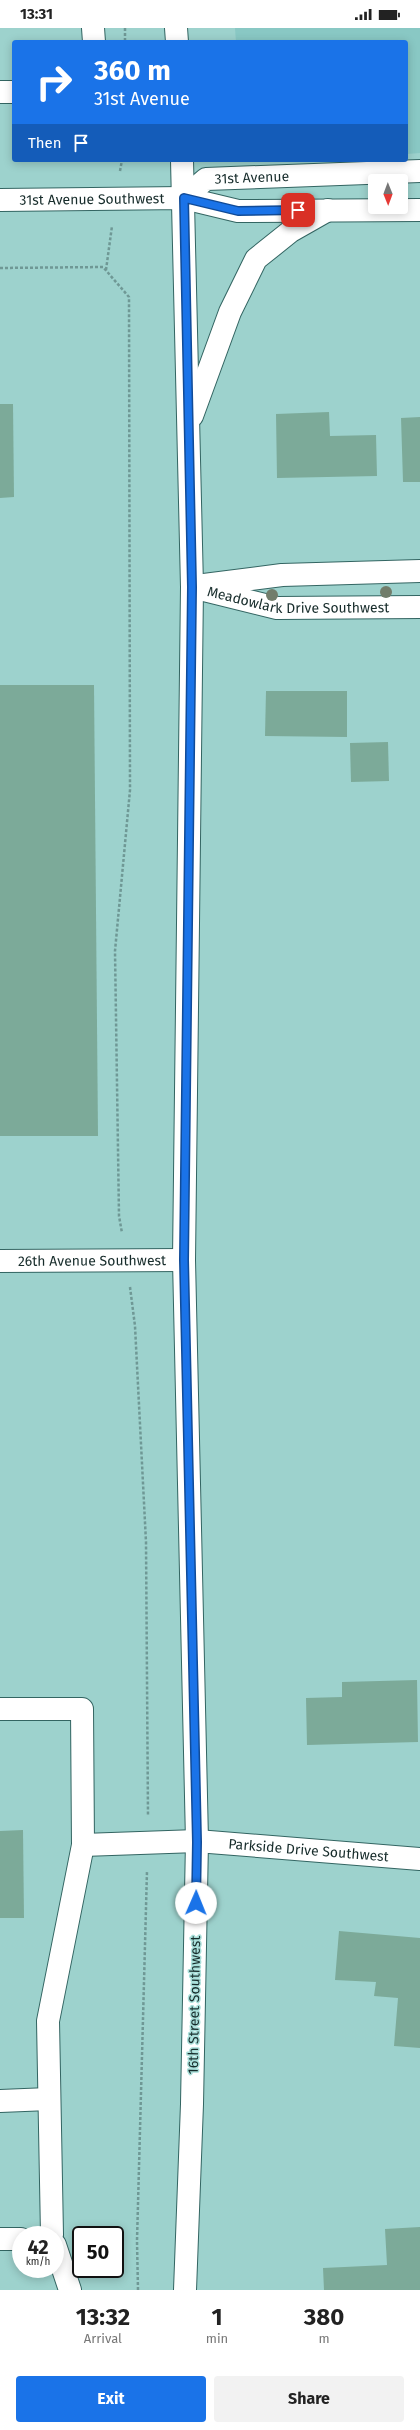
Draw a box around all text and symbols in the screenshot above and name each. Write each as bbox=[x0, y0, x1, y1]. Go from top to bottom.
text: 13:31 bbox=[20, 5, 53, 23]
text: 360 m bbox=[94, 54, 171, 87]
icon: right bbox=[28, 56, 80, 108]
text: 31st Avenue bbox=[94, 88, 190, 110]
icon: arrive bbox=[70, 132, 92, 154]
text: Then bbox=[28, 134, 62, 152]
street label: 31st Avenue bbox=[214, 168, 289, 188]
north arrow bbox=[368, 174, 408, 214]
map controls bbox=[368, 174, 408, 214]
street label: 31st Avenue Southwest bbox=[19, 190, 165, 209]
pin bbox=[281, 193, 315, 227]
icon: arrive bbox=[287, 199, 309, 221]
street label: Meadowlark Drive Southwest bbox=[205, 583, 390, 617]
street label: 26th Avenue Southwest bbox=[18, 1252, 167, 1270]
street label: Parkside Drive Southwest bbox=[228, 1836, 390, 1866]
position arrow bbox=[175, 1882, 217, 1924]
street label: 16th Street Southwest bbox=[185, 1935, 204, 2074]
speed limit sign: 50 bbox=[72, 2226, 124, 2278]
text: 42 bbox=[27, 2235, 49, 2259]
text: km/h bbox=[26, 2256, 50, 2268]
text: 13:32 bbox=[76, 2303, 130, 2331]
text: 1 bbox=[211, 2303, 223, 2331]
text: 380 bbox=[304, 2303, 344, 2331]
text: Arrival bbox=[84, 2331, 122, 2346]
text: min bbox=[206, 2331, 228, 2346]
text: m bbox=[318, 2331, 330, 2346]
button: Exit bbox=[16, 2376, 206, 2422]
button: Share bbox=[214, 2376, 404, 2422]

